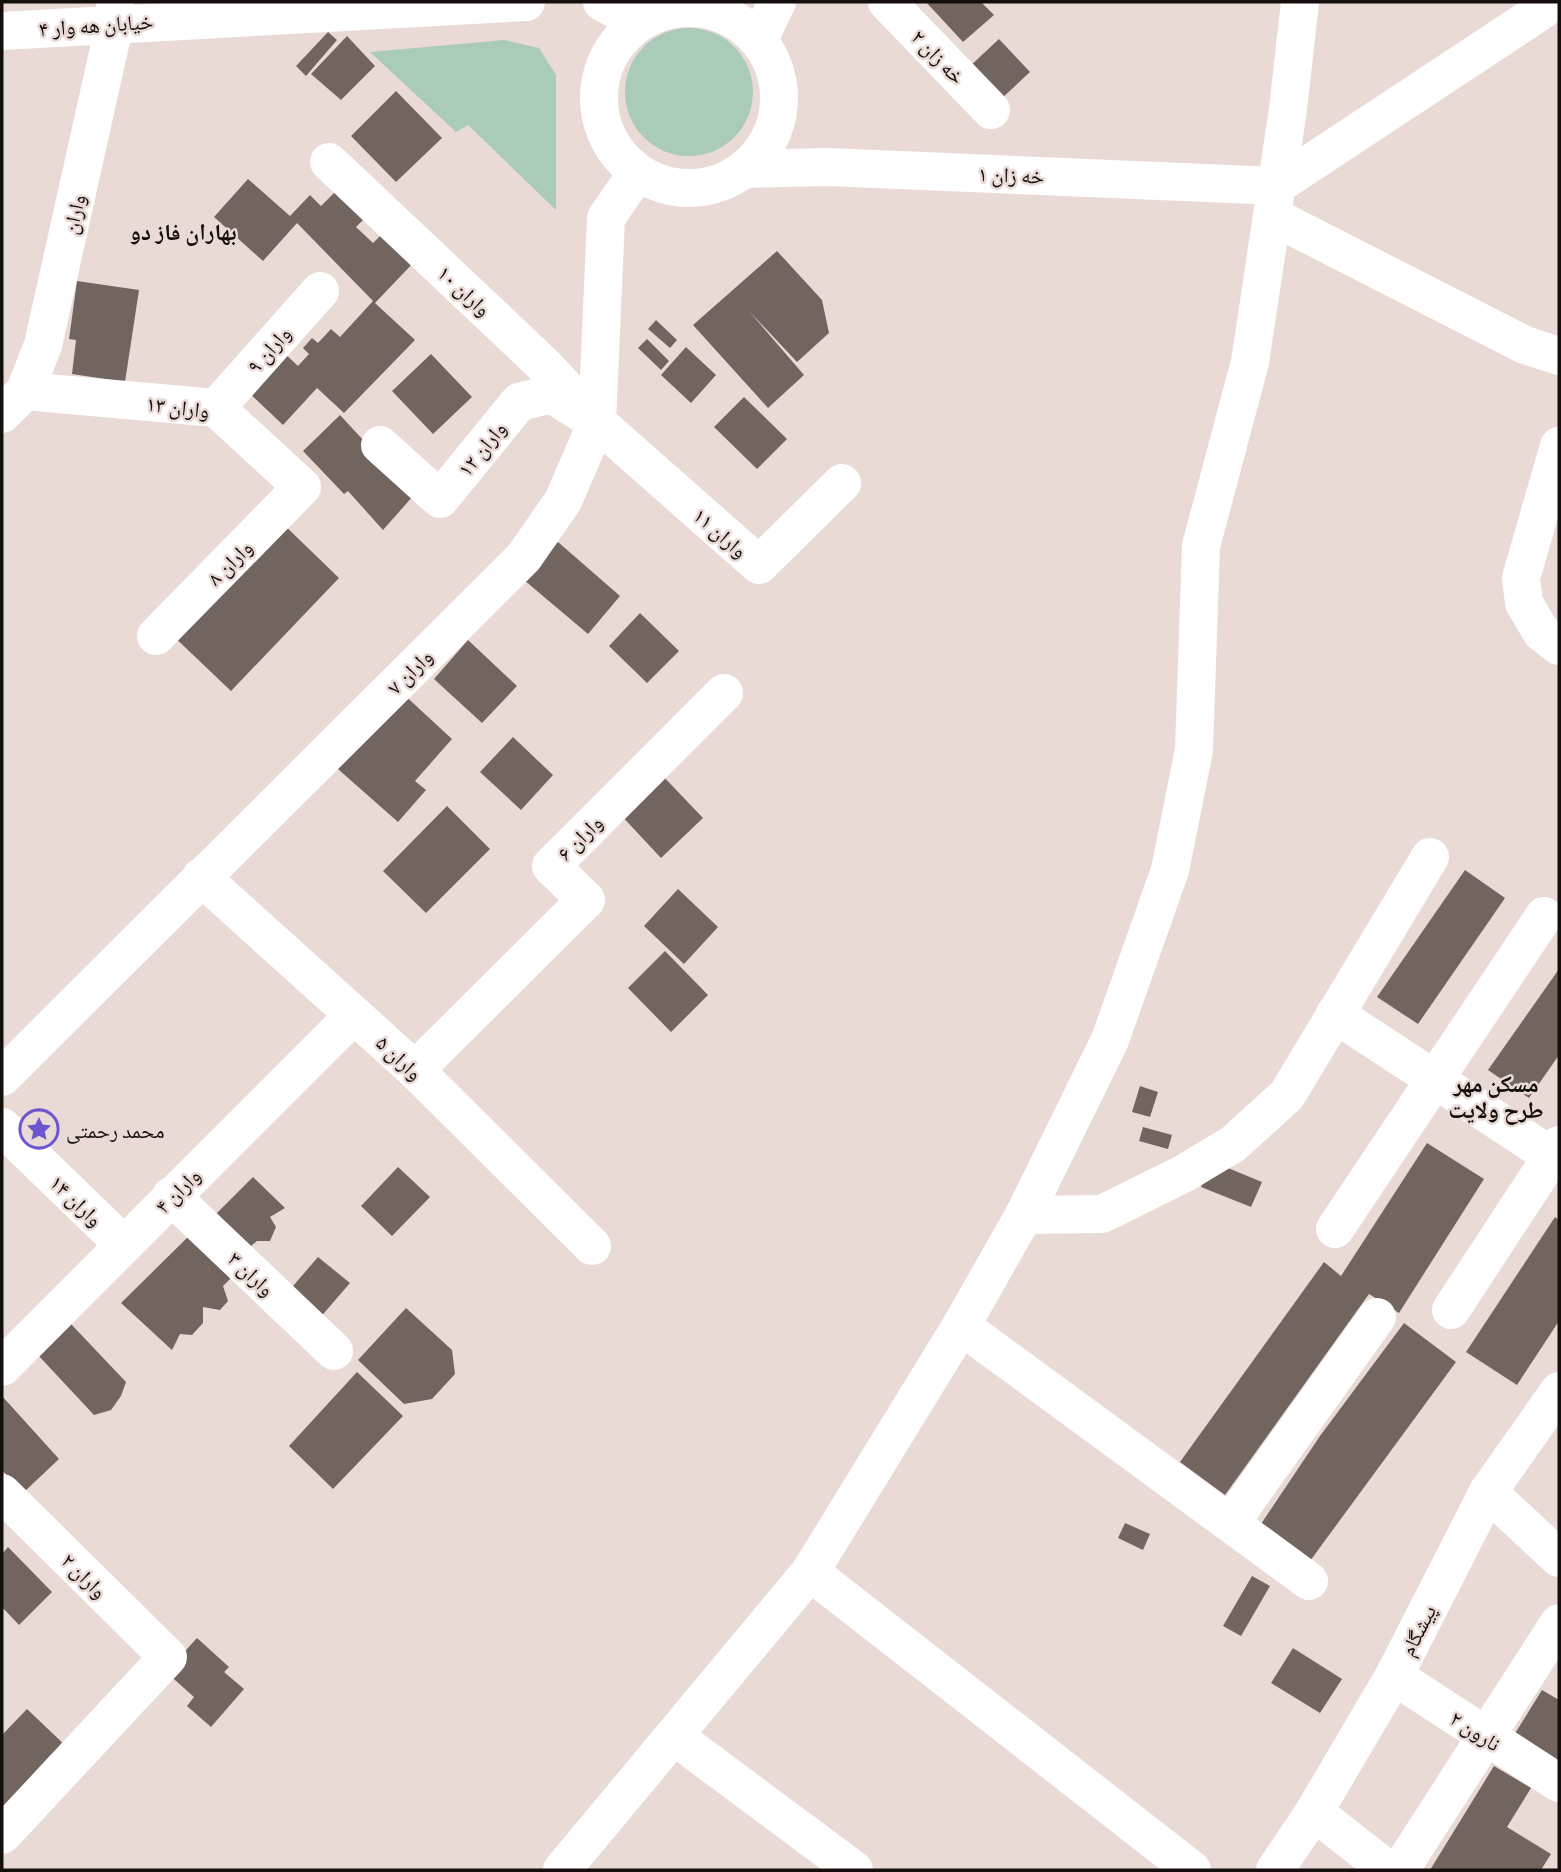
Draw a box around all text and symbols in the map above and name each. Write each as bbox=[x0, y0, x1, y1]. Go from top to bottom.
street label: خیابان هه وار ۴ bbox=[38, 8, 154, 41]
street label: خه زان ۲ bbox=[906, 24, 971, 89]
street label: خه زان ۱ bbox=[977, 160, 1044, 189]
street label: واران bbox=[56, 192, 91, 237]
district label: بهاران فاز دو bbox=[130, 217, 236, 246]
street label: واران ۱۰ bbox=[433, 259, 497, 321]
street label: واران ۹ bbox=[241, 320, 296, 378]
street label: واران ۱۳ bbox=[145, 390, 211, 423]
street label: واران ۱۲ bbox=[451, 416, 511, 481]
street label: واران ۱۱ bbox=[688, 502, 753, 563]
street label: واران ۸ bbox=[201, 534, 258, 591]
street label: واران ۷ bbox=[381, 643, 438, 700]
street label: واران ۶ bbox=[551, 809, 608, 866]
street label: واران ۵ bbox=[371, 1029, 428, 1085]
district label: مسکن مهر طرح ولایت bbox=[1448, 1069, 1544, 1125]
place icon: محمد رحمتی bbox=[18, 1108, 60, 1150]
place label: محمد رحمتی bbox=[66, 1117, 165, 1144]
street label: واران ۴ bbox=[149, 1162, 206, 1219]
street label: واران ۱۴ bbox=[45, 1169, 108, 1232]
street label: واران ۳ bbox=[223, 1245, 280, 1301]
street label: واران ۲ bbox=[56, 1547, 113, 1604]
street label: پیشگام bbox=[1394, 1600, 1443, 1661]
street label: نارون ۲ bbox=[1446, 1705, 1506, 1756]

